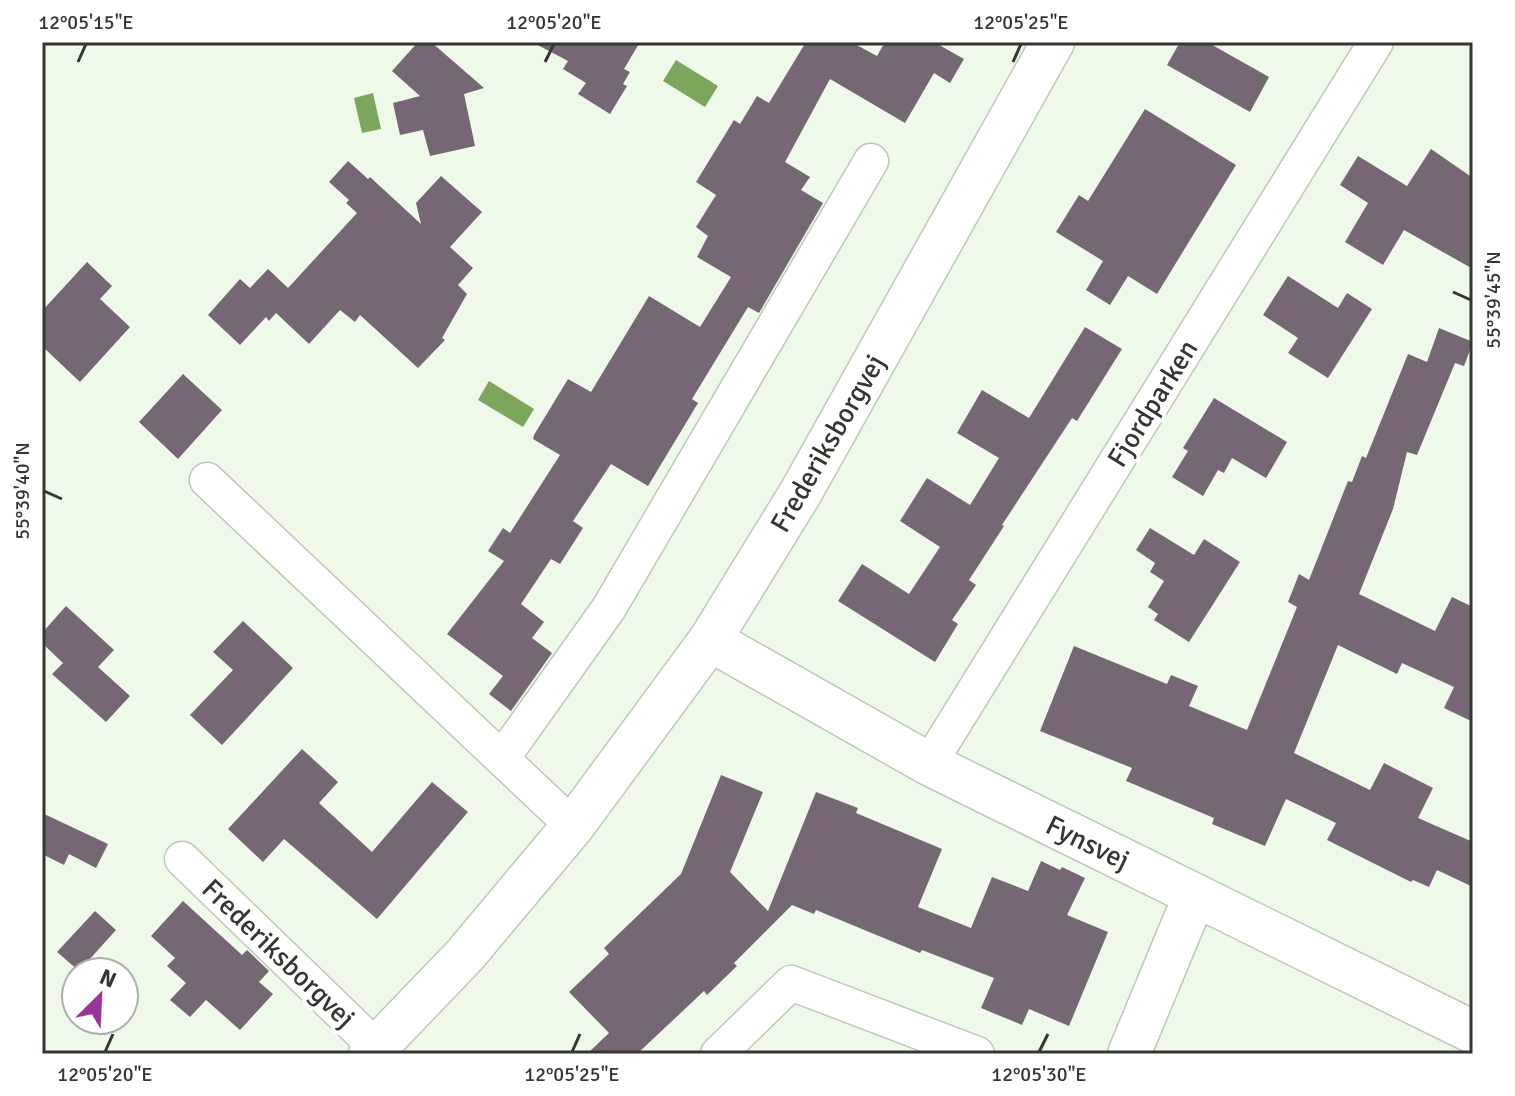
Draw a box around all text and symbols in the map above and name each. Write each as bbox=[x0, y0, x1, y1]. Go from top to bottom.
text: 12°05'15"E bbox=[38, 10, 134, 35]
text: 12°05'20"E bbox=[506, 10, 602, 35]
text: 12°05'25"E bbox=[973, 10, 1069, 35]
text: 55°39'45"N bbox=[1481, 251, 1506, 349]
street label: Fjordparken bbox=[1100, 333, 1205, 474]
street label: Frederiksborgvej bbox=[763, 349, 892, 538]
text: 55°39'40"N bbox=[10, 442, 35, 540]
street label: Fynsvej bbox=[1040, 808, 1135, 878]
street label: Frederiksborgvej bbox=[195, 872, 362, 1035]
north arrow bbox=[60, 956, 140, 1036]
text: N bbox=[95, 963, 120, 994]
text: 12°05'20"E bbox=[57, 1062, 153, 1087]
text: 12°05'25"E bbox=[524, 1062, 620, 1087]
text: 12°05'30"E bbox=[991, 1062, 1087, 1087]

